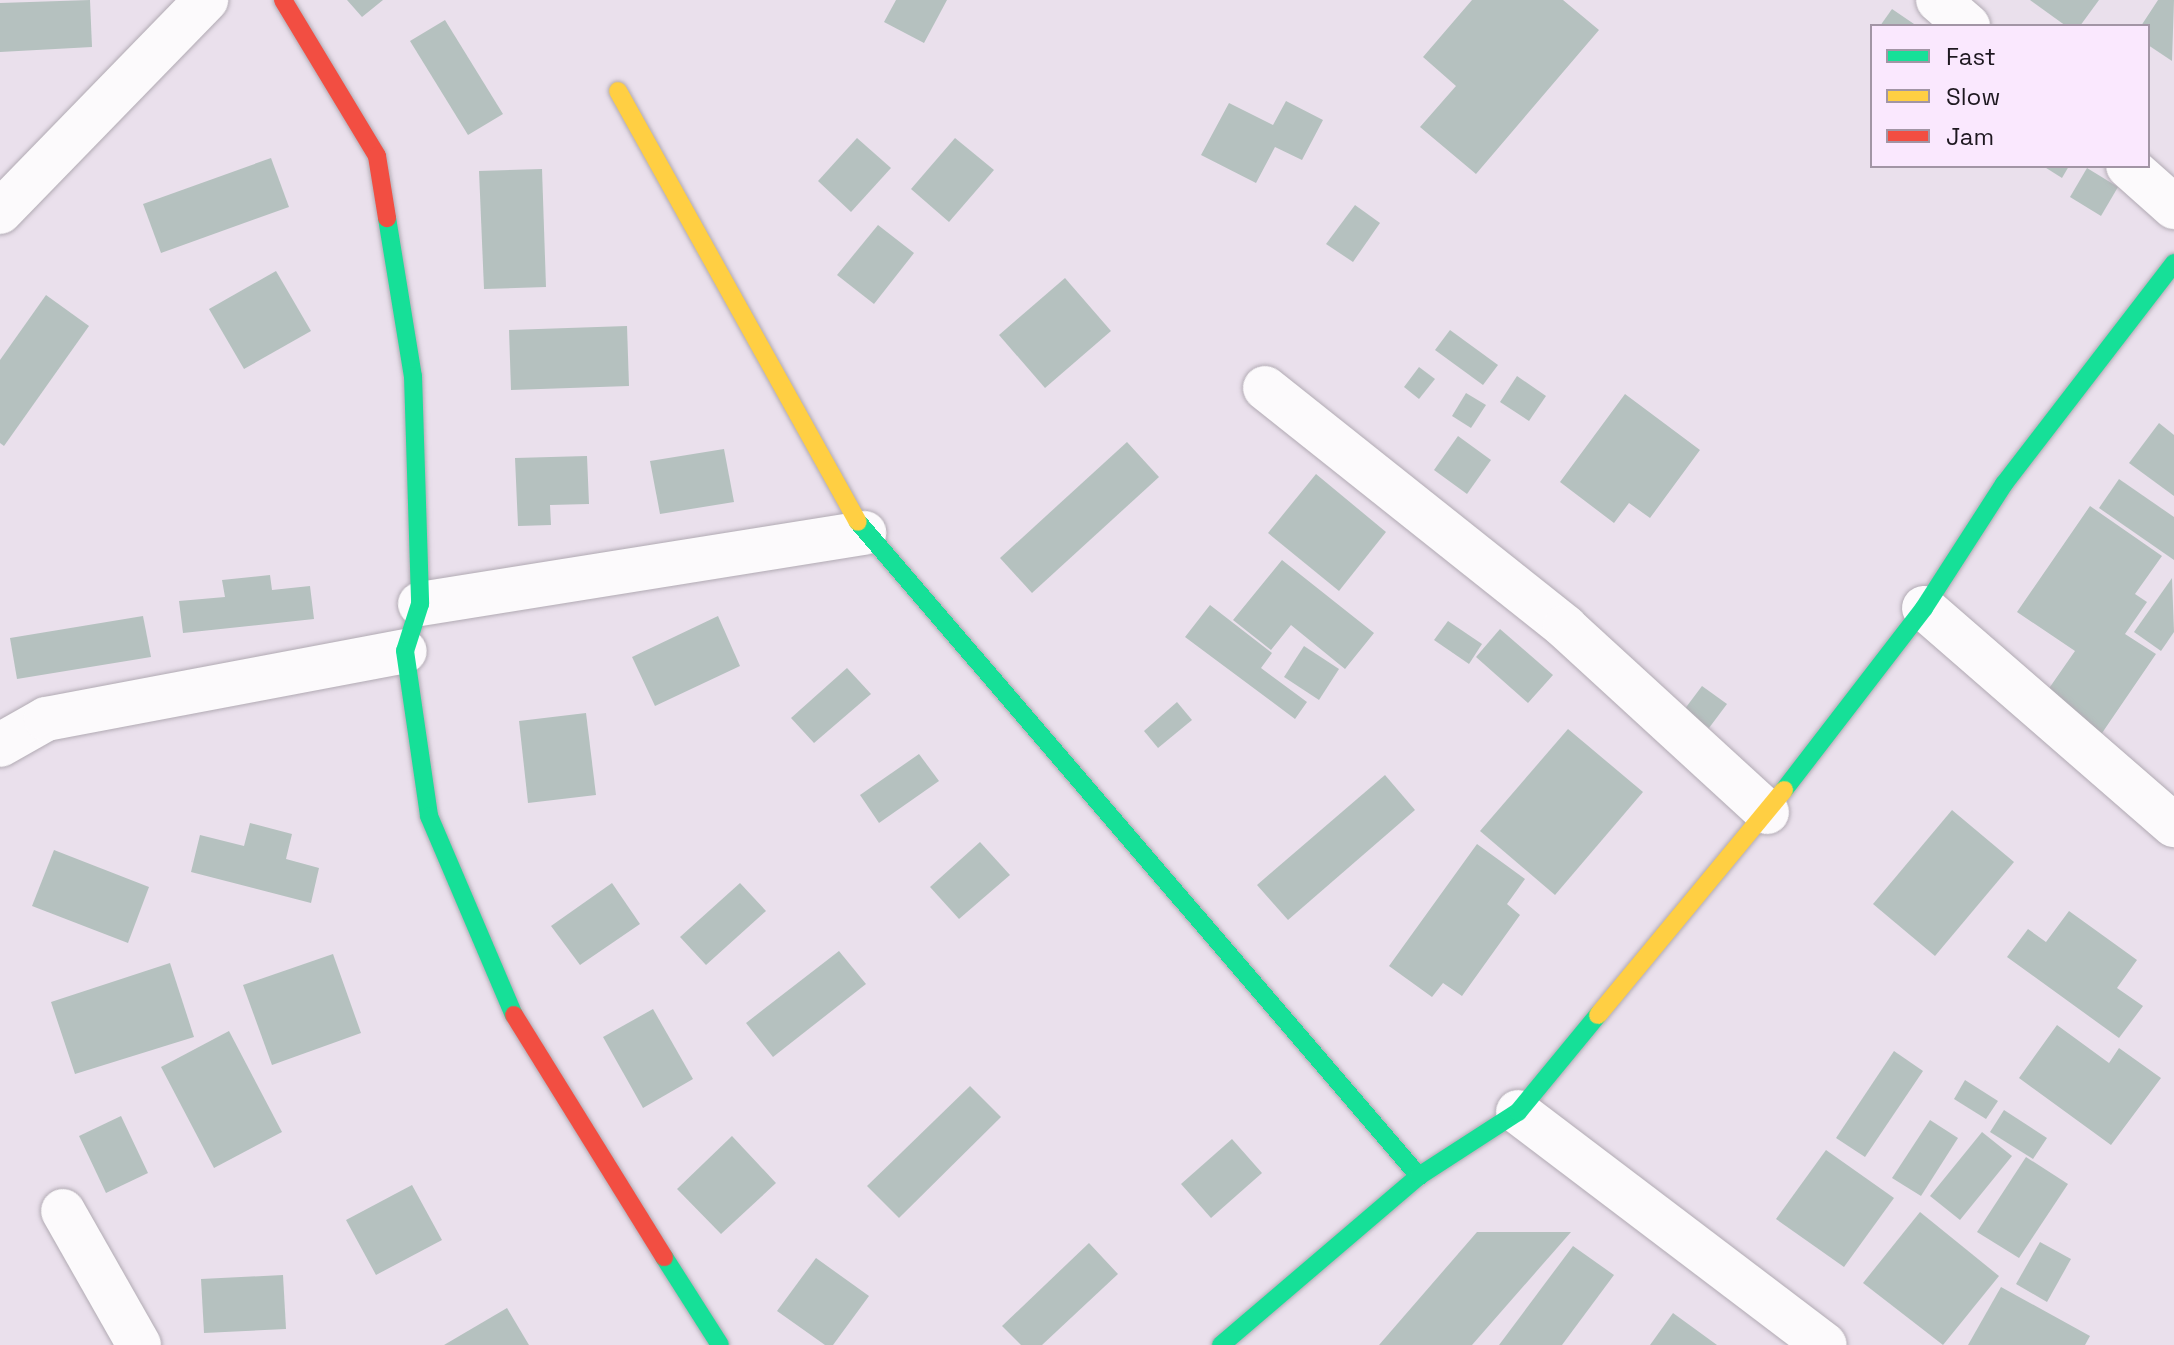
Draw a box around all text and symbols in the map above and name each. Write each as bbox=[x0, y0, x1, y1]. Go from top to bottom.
legend bbox=[1870, 24, 2150, 168]
text: Fast bbox=[1946, 41, 1996, 72]
text: Slow bbox=[1946, 81, 2000, 112]
text: Jam bbox=[1946, 121, 1994, 152]

